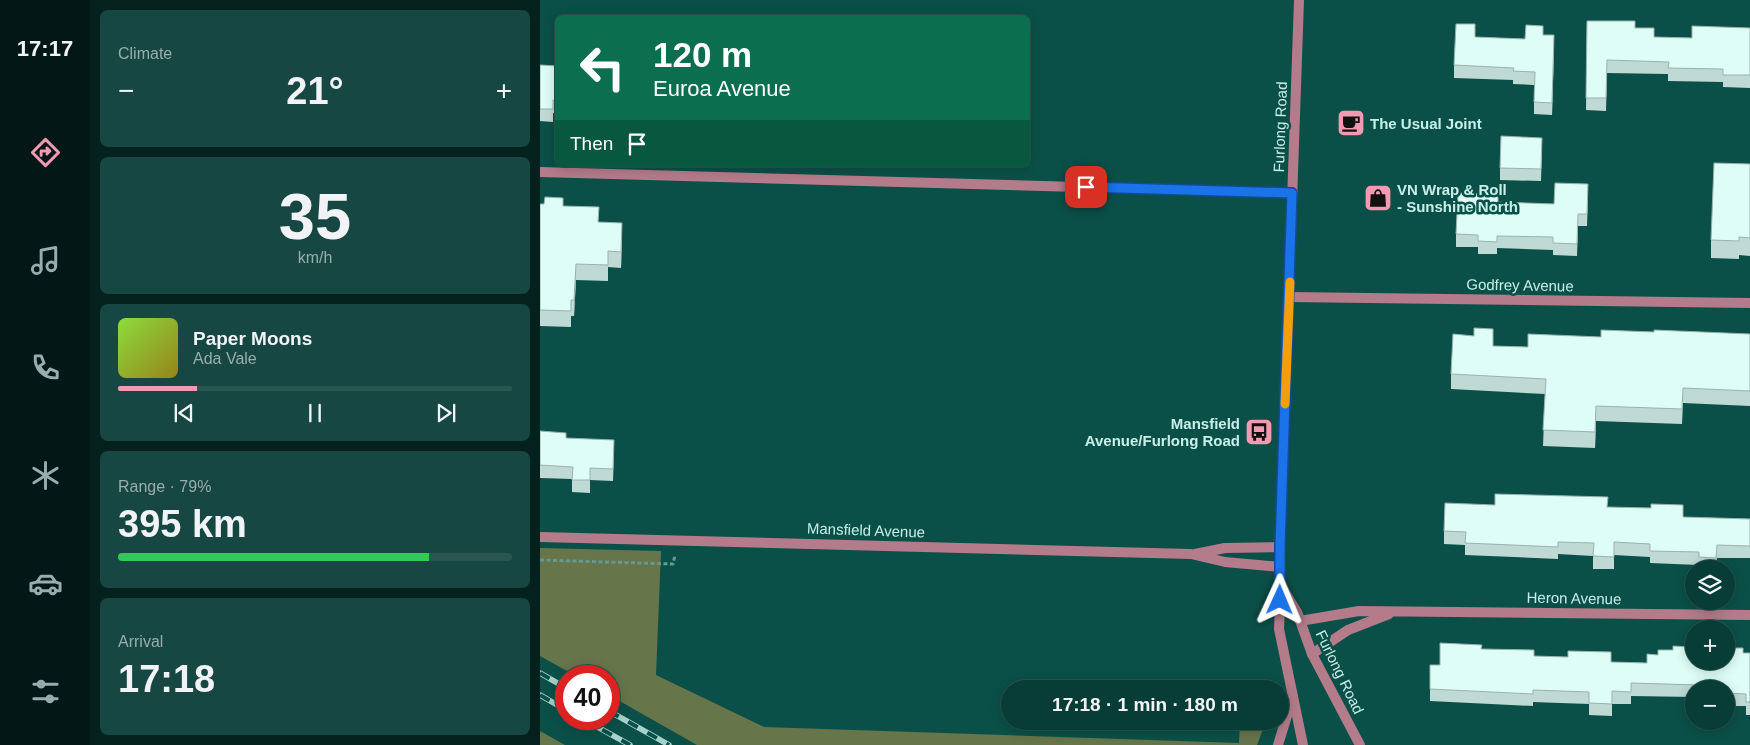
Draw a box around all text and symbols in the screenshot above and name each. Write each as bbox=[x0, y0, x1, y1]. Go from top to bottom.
icon: left bbox=[570, 35, 635, 100]
text: 120 m bbox=[653, 35, 752, 74]
text: 17:17 bbox=[17, 36, 73, 61]
text: Climate bbox=[118, 45, 172, 62]
text: 21° bbox=[286, 70, 344, 112]
text: − bbox=[118, 75, 134, 106]
text: + bbox=[496, 75, 512, 106]
text: Euroa Avenue bbox=[653, 76, 791, 101]
street label: Furlong Road bbox=[1270, 81, 1290, 173]
cafe icon: The Usual Joint bbox=[1336, 108, 1366, 138]
place label: The Usual Joint bbox=[1370, 115, 1482, 132]
icon: arrive bbox=[623, 130, 651, 158]
text: Then bbox=[570, 133, 613, 154]
icon: directions bbox=[28, 135, 63, 170]
pin bbox=[1065, 166, 1107, 208]
icon: arrive bbox=[1072, 173, 1100, 201]
text: 35 bbox=[279, 180, 351, 253]
place label: VN Wrap & Roll - Sunshine North bbox=[1397, 181, 1518, 215]
shop icon: VN Wrap & Roll - Sunshine North bbox=[1363, 183, 1393, 213]
icon: music bbox=[28, 243, 63, 278]
text: km/h bbox=[298, 249, 332, 266]
street label: Godfrey Avenue bbox=[1466, 276, 1574, 294]
text: Paper Moons bbox=[193, 328, 312, 349]
icon: phone bbox=[28, 350, 63, 385]
text: Ada Vale bbox=[193, 350, 257, 367]
icon: previous bbox=[170, 399, 198, 427]
icon: pause bbox=[301, 399, 329, 427]
icon: next bbox=[432, 399, 460, 427]
place label: Mansfield Avenue/Furlong Road bbox=[1085, 415, 1240, 449]
bus stop icon: Mansfield Avenue/Furlong Road bbox=[1244, 417, 1274, 447]
icon: climate bbox=[28, 458, 63, 493]
text: Range · 79% bbox=[118, 478, 211, 495]
text: 395 km bbox=[118, 503, 247, 545]
street label: Mansfield Avenue bbox=[807, 519, 925, 541]
map controls bbox=[1685, 560, 1735, 730]
button: layers bbox=[1685, 560, 1735, 610]
icon: car bbox=[28, 566, 63, 601]
position arrow bbox=[1253, 573, 1305, 625]
street label: Heron Avenue bbox=[1526, 589, 1622, 607]
button: + bbox=[1685, 620, 1735, 670]
street label: Furlong Road bbox=[1312, 627, 1368, 717]
text: Arrival bbox=[118, 633, 163, 650]
text: 17:18 bbox=[118, 658, 215, 700]
speed limit sign: 40 bbox=[555, 665, 620, 730]
icon: filters bbox=[28, 674, 63, 709]
button: − bbox=[1685, 680, 1735, 730]
text: 17:18 · 1 min · 180 m bbox=[1052, 694, 1238, 715]

